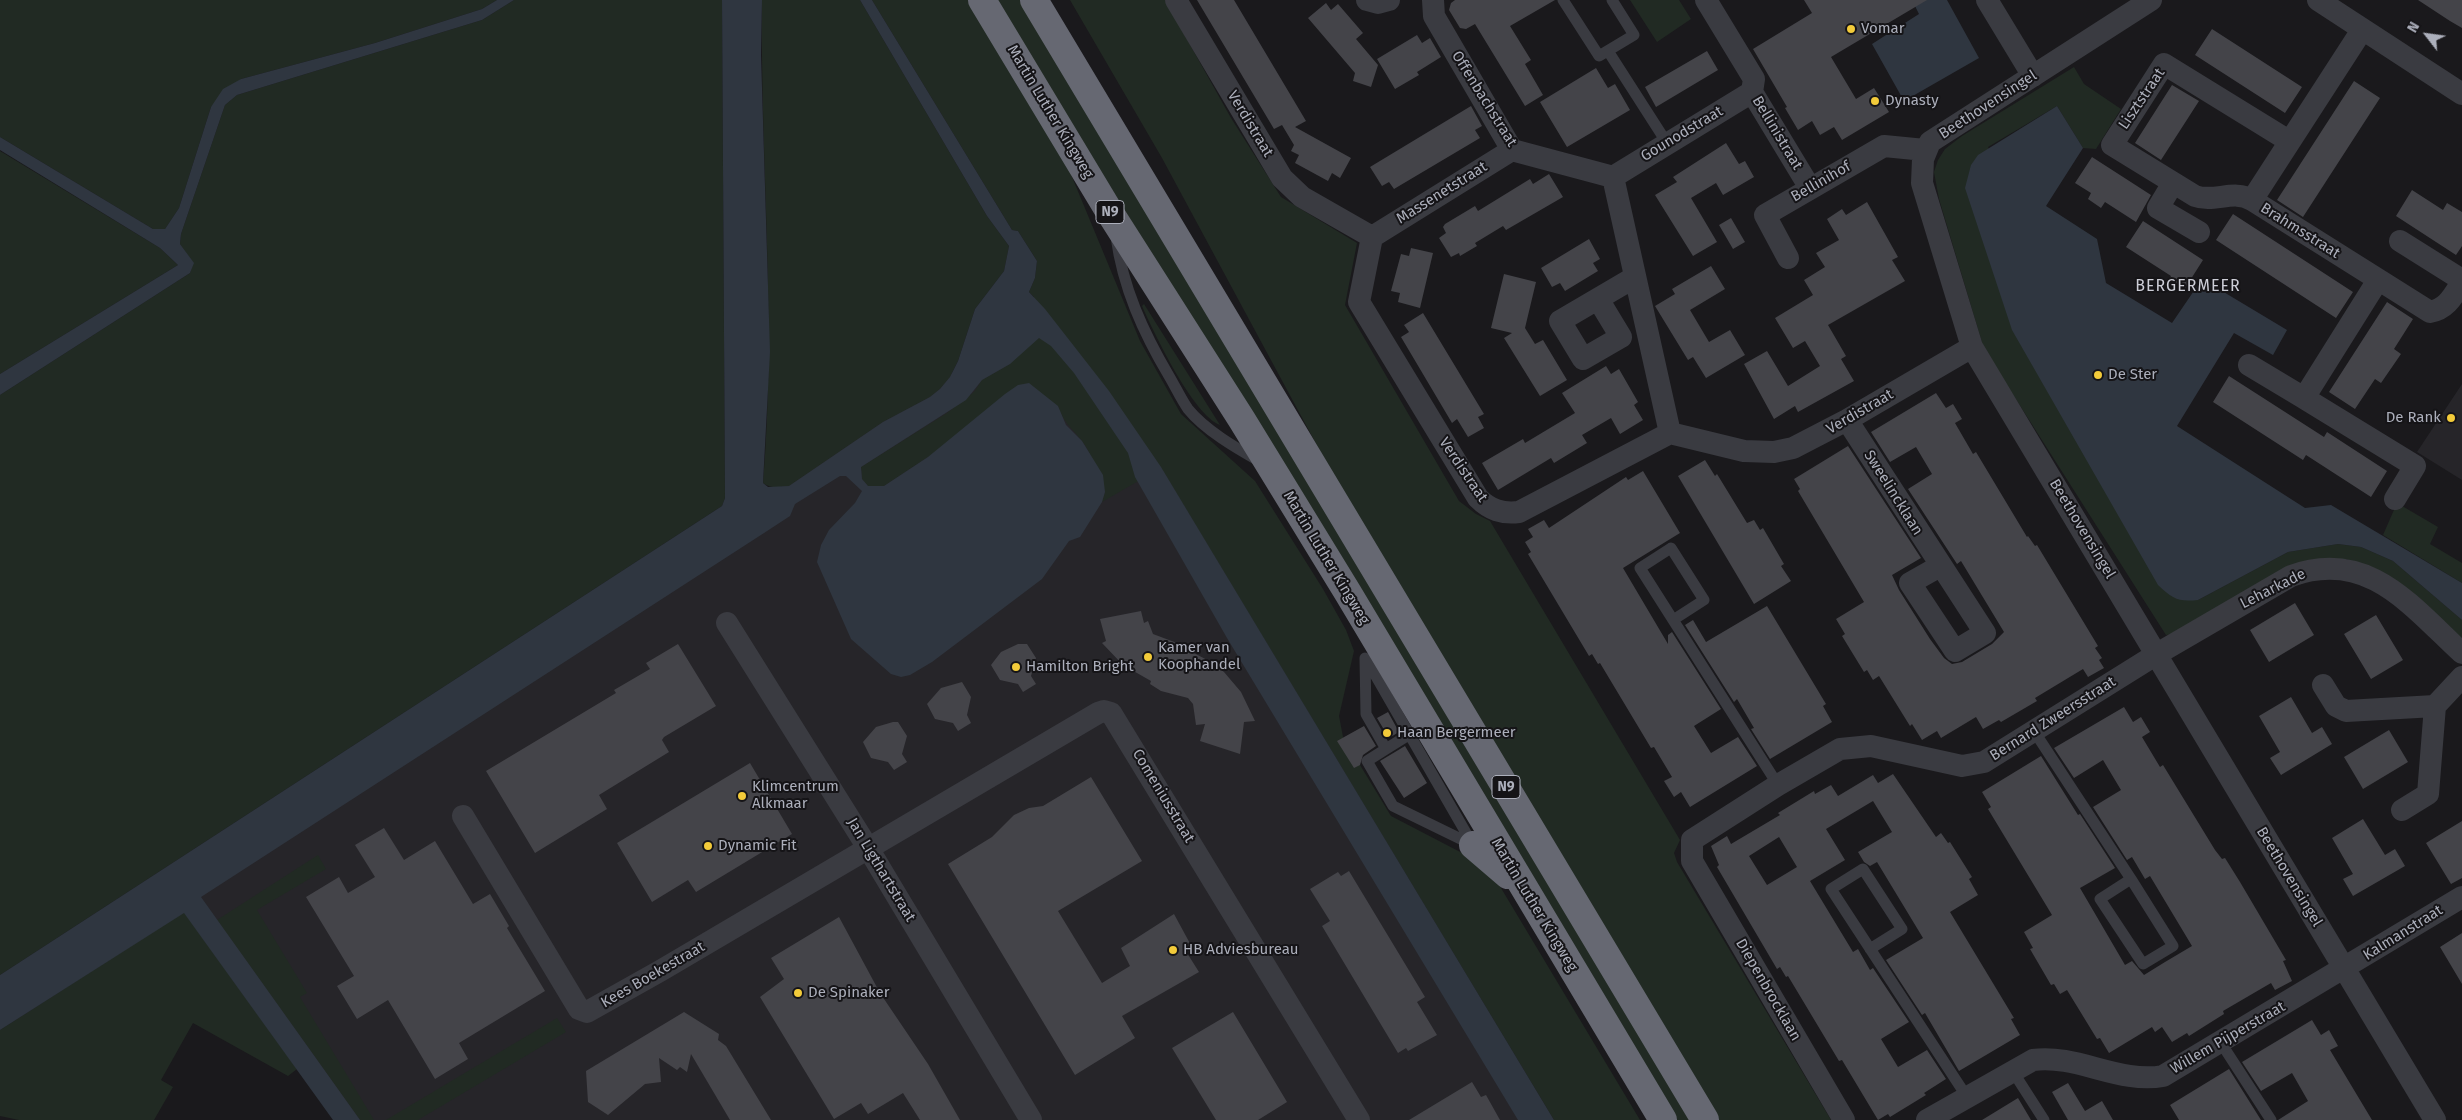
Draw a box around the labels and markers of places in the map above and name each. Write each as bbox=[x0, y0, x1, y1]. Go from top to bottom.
place label: Vomar bbox=[1861, 20, 1905, 38]
marker: Vomar bbox=[1845, 23, 1857, 35]
place label: Dynasty bbox=[1885, 92, 1939, 110]
marker: Dynasty bbox=[1869, 95, 1881, 107]
place label: De Ster bbox=[2108, 366, 2157, 384]
marker: De Ster bbox=[2092, 369, 2104, 381]
place label: De Rank bbox=[2386, 409, 2441, 427]
marker: De Rank bbox=[2445, 412, 2457, 424]
place label: Kamer van Koophandel bbox=[1158, 639, 1240, 674]
marker: Kamer van Koophandel bbox=[1142, 651, 1154, 663]
place label: Hamilton Bright bbox=[1026, 658, 1134, 676]
marker: Hamilton Bright bbox=[1010, 661, 1022, 673]
place label: Haan Bergermeer bbox=[1397, 724, 1516, 742]
marker: Haan Bergermeer bbox=[1381, 727, 1393, 739]
place label: Klimcentrum Alkmaar bbox=[752, 778, 839, 813]
marker: Klimcentrum Alkmaar bbox=[736, 790, 748, 802]
place label: Dynamic Fit bbox=[718, 837, 797, 855]
marker: Dynamic Fit bbox=[702, 840, 714, 852]
place label: HB Adviesbureau bbox=[1183, 941, 1299, 959]
marker: HB Adviesbureau bbox=[1167, 944, 1179, 956]
place label: De Spinaker bbox=[808, 984, 890, 1002]
marker: De Spinaker bbox=[792, 987, 804, 999]

